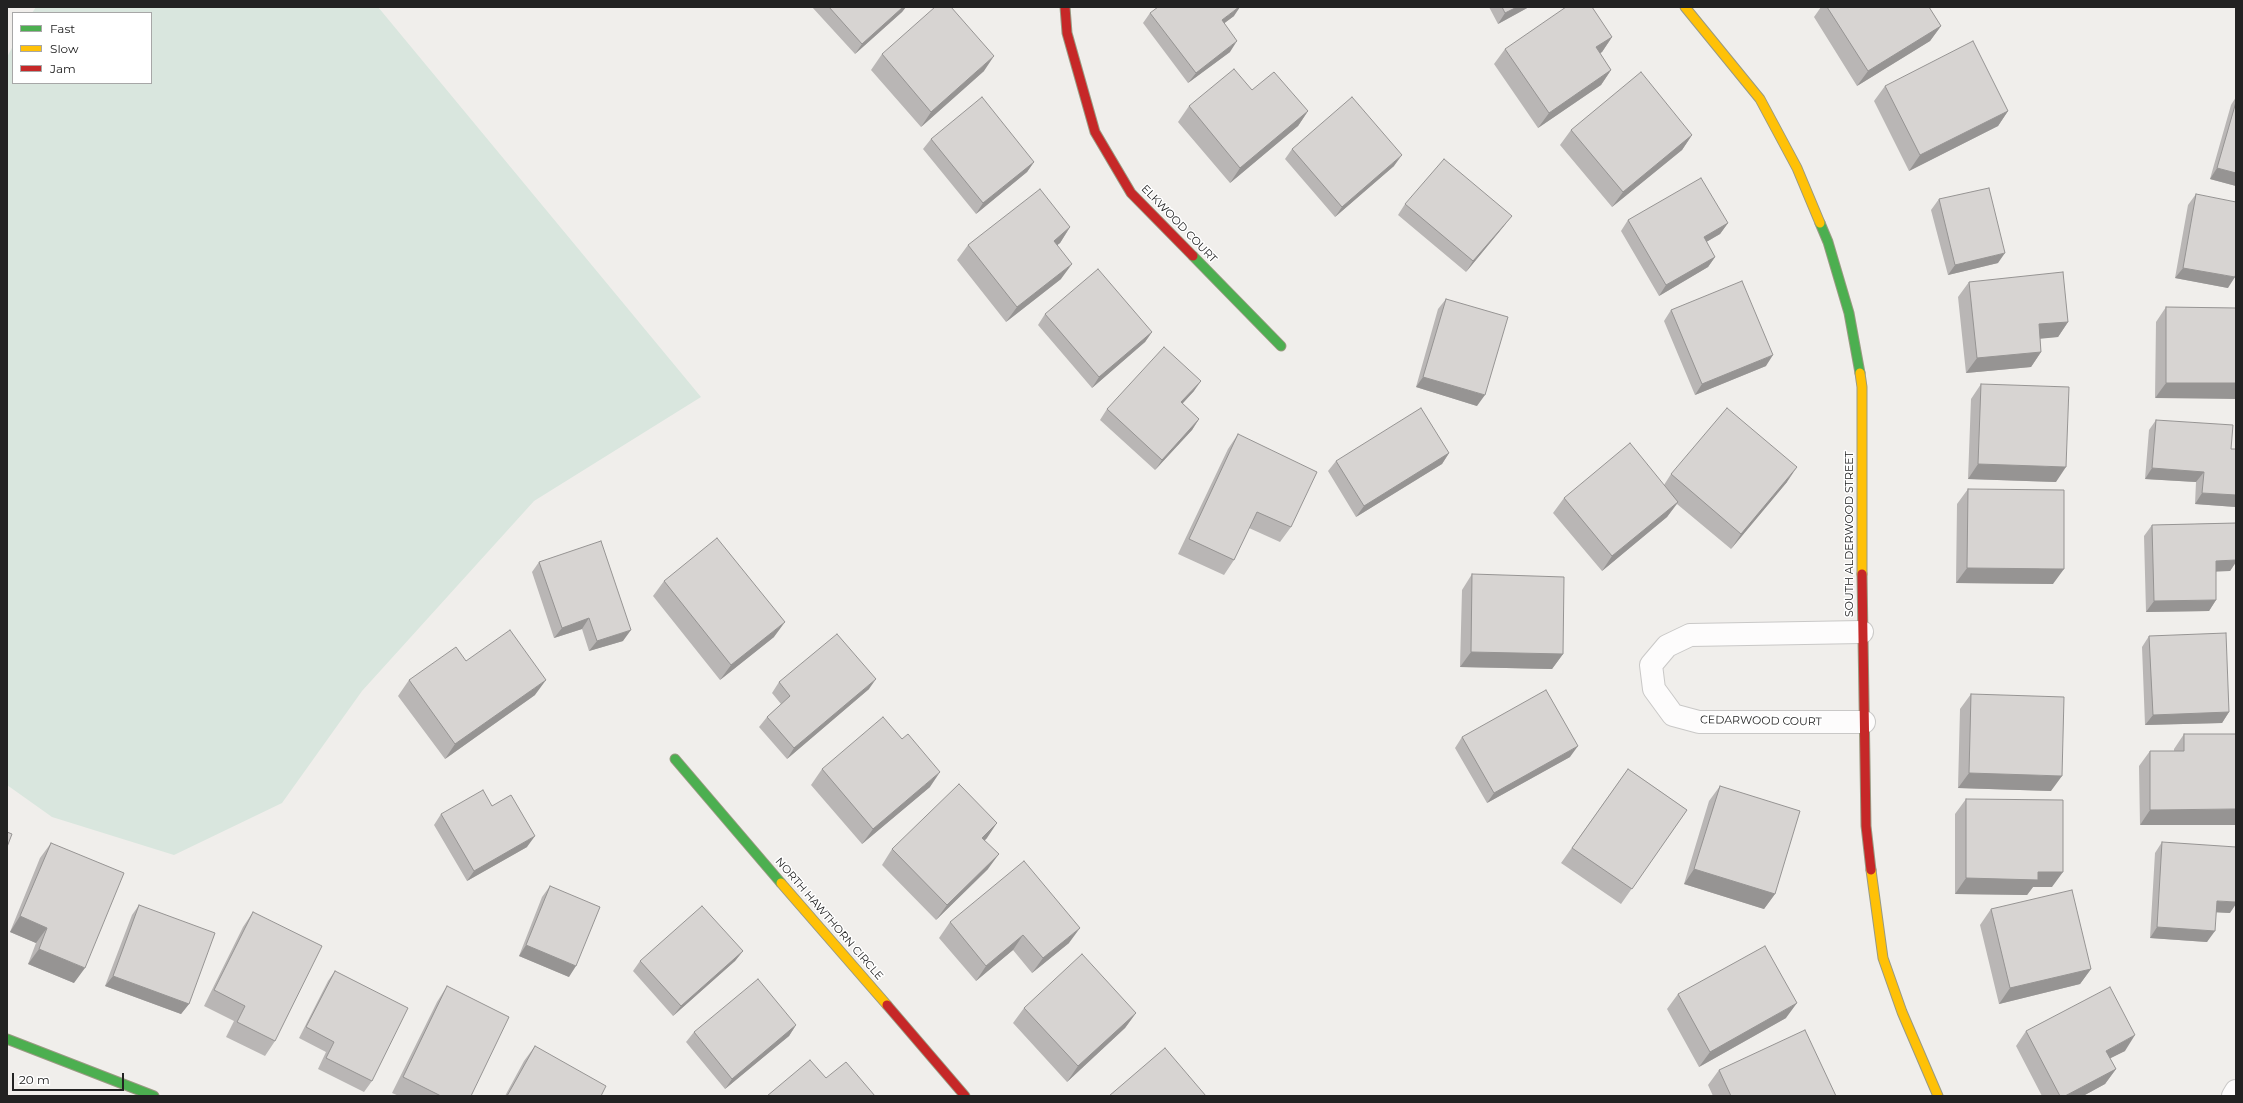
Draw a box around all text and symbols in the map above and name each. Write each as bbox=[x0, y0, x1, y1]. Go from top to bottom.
legend bbox=[12, 12, 152, 84]
text: Fast bbox=[50, 21, 75, 36]
text: Slow bbox=[50, 41, 79, 56]
text: Jam bbox=[50, 61, 76, 76]
street label: ELKWOOD COURT bbox=[1138, 182, 1220, 266]
street label: SOUTH ALDERWOOD STREET bbox=[1843, 451, 1857, 617]
street label: CEDARWOOD COURT bbox=[1700, 713, 1822, 729]
street label: NORTH HAWTHORN CIRCLE bbox=[772, 855, 886, 983]
scale bar bbox=[14, 1065, 126, 1091]
text: 20 m bbox=[19, 1072, 50, 1087]

